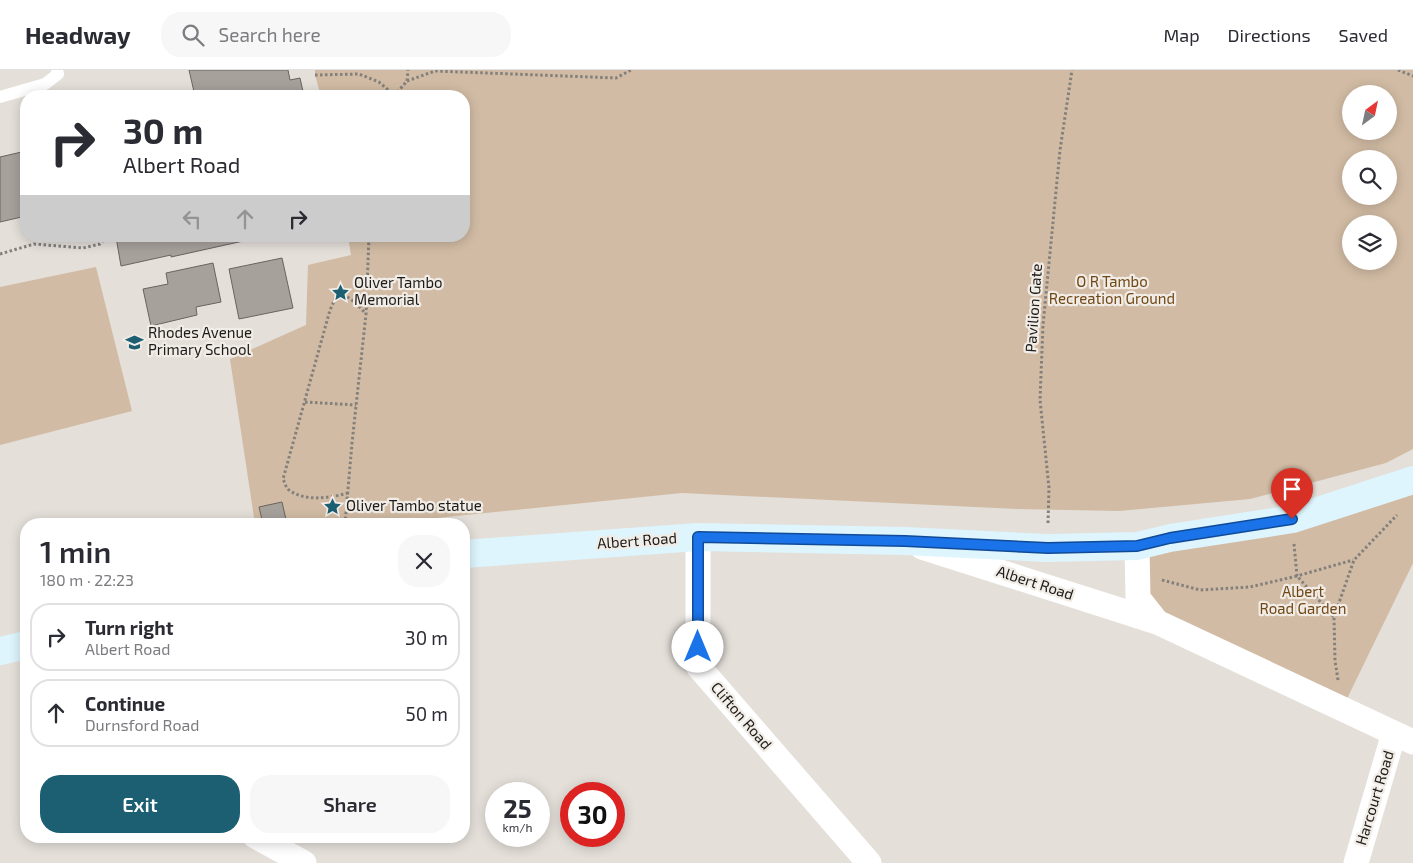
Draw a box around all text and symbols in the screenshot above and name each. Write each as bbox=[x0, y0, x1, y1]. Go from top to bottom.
search box bbox=[161, 12, 511, 57]
text: Headway bbox=[25, 20, 131, 49]
icon: search bbox=[179, 21, 207, 49]
text: Search here bbox=[219, 23, 321, 46]
text: Map bbox=[1163, 24, 1200, 46]
text: Directions bbox=[1228, 24, 1311, 46]
text: Saved bbox=[1339, 24, 1388, 46]
north arrow bbox=[1342, 85, 1398, 140]
map controls bbox=[1342, 85, 1397, 270]
text: 30 m bbox=[123, 109, 203, 151]
icon: right bbox=[40, 110, 105, 175]
button: search bbox=[1342, 150, 1397, 205]
text: Albert Road bbox=[123, 151, 240, 177]
icon: left bbox=[178, 205, 206, 233]
icon: ahead bbox=[231, 205, 259, 233]
icon: right bbox=[284, 205, 312, 233]
button: layers bbox=[1342, 215, 1397, 270]
street label: Pavilion Gate bbox=[1021, 263, 1045, 353]
park label: O R Tambo Recreation Ground bbox=[1049, 272, 1175, 307]
place label: Oliver Tambo Memorial bbox=[354, 273, 443, 308]
place icon: Oliver Tambo Memorial bbox=[330, 282, 350, 302]
place label: Rhodes Avenue Primary School bbox=[148, 323, 252, 358]
school or university icon: Rhodes Avenue Primary School bbox=[124, 332, 144, 352]
pin bbox=[1271, 468, 1313, 519]
icon: arrive bbox=[1278, 475, 1306, 503]
place icon: Oliver Tambo statue bbox=[322, 496, 342, 516]
place label: Oliver Tambo statue bbox=[346, 496, 482, 514]
street label: Albert Road bbox=[596, 528, 677, 552]
text: 1 min bbox=[40, 533, 111, 569]
button: close bbox=[398, 535, 450, 587]
street label: Albert Road bbox=[994, 561, 1076, 603]
text: 180 m · 22:23 bbox=[40, 570, 134, 589]
park label: Albert Road Garden bbox=[1260, 582, 1346, 617]
text: Turn right bbox=[85, 616, 173, 639]
position arrow bbox=[671, 620, 723, 672]
icon: right bbox=[42, 623, 70, 651]
text: 30 m bbox=[405, 626, 448, 649]
text: Albert Road bbox=[85, 639, 170, 658]
street label: Clifton Road bbox=[708, 678, 776, 753]
text: Continue bbox=[85, 692, 165, 715]
icon: ahead bbox=[42, 699, 70, 727]
text: 50 m bbox=[405, 702, 448, 725]
text: Durnsford Road bbox=[85, 715, 199, 734]
street label: Harcourt Road bbox=[1351, 748, 1397, 847]
button: Exit bbox=[40, 775, 240, 833]
button: Share bbox=[250, 775, 450, 833]
speed limit sign: 30 bbox=[560, 782, 625, 847]
text: 25 bbox=[503, 793, 532, 823]
text: km/h bbox=[503, 820, 532, 834]

